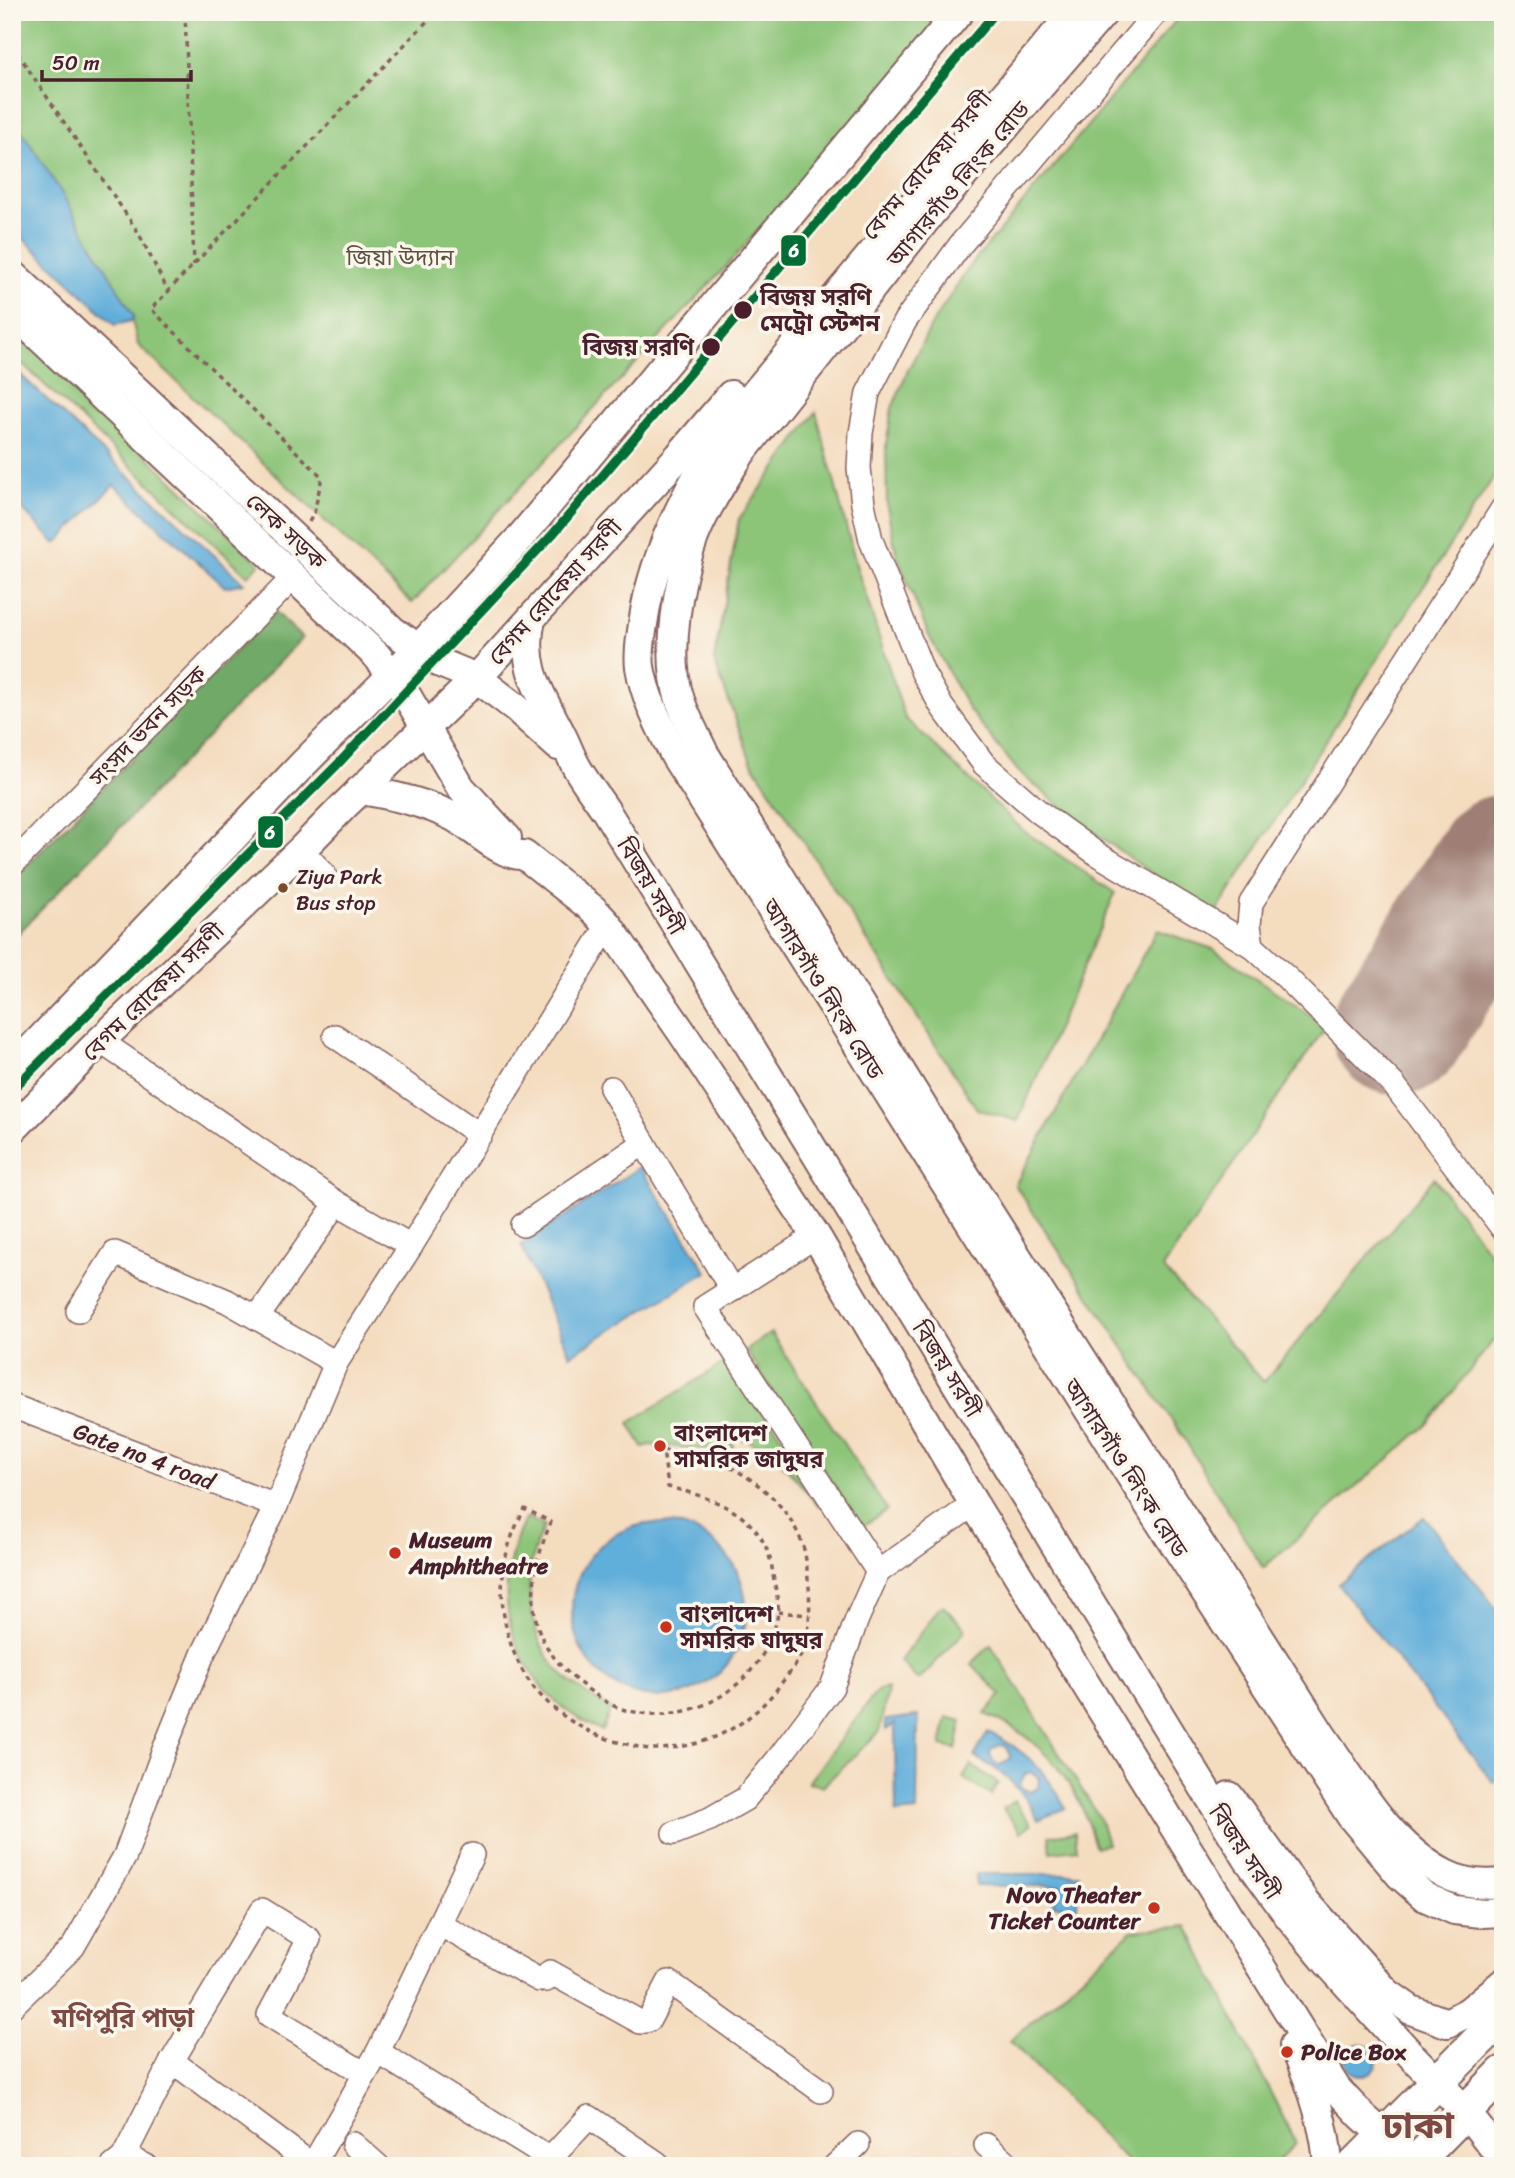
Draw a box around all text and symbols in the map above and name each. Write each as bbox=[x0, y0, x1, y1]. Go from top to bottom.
scale bar bbox=[42, 38, 191, 82]
text: 50 m bbox=[52, 44, 100, 82]
street label: বেগম রোকেয়া সরণী bbox=[852, 80, 1004, 250]
street label: আগারগাঁও লিংক রোড bbox=[875, 91, 1041, 278]
line badge: 6 bbox=[780, 234, 807, 267]
text: 6 bbox=[788, 234, 800, 267]
park label: জিয়া উদ্যান bbox=[345, 237, 455, 278]
place label: বিজয় সরণি মেট্রো স্টেশন bbox=[759, 277, 880, 344]
marker: বিজয় সরণি মেট্রো স্টেশন bbox=[732, 299, 754, 321]
place label: বিজয় সরণি bbox=[581, 327, 695, 368]
marker: বিজয় সরণি bbox=[700, 336, 722, 358]
street label: লেক সড়ক bbox=[235, 483, 336, 580]
street label: বেগম রোকেয়া সরণী bbox=[478, 509, 634, 675]
street label: সংসদ ভবন সড়ক bbox=[79, 656, 218, 798]
line badge: 6 bbox=[257, 815, 284, 849]
text: 6 bbox=[264, 816, 276, 849]
street label: বিজয় সরণী bbox=[605, 828, 697, 944]
place label: Ziya Park Bus stop bbox=[296, 858, 383, 922]
marker: Ziya Park Bus stop bbox=[276, 881, 290, 895]
street label: আগারগাঁও লিংক রোড bbox=[750, 890, 895, 1089]
street label: বেগম রোকেয়া সরণী bbox=[72, 912, 235, 1072]
street label: বিজয় সরণী bbox=[900, 1312, 993, 1427]
street label: আগারগাঁও লিংক রোড bbox=[1051, 1369, 1200, 1567]
street label: Gate no 4 road bbox=[67, 1411, 222, 1503]
place label: বাংলাদেশ সামরিক জাদুঘর bbox=[673, 1413, 824, 1480]
marker: বাংলাদেশ সামরিক জাদুঘর bbox=[652, 1438, 668, 1454]
place label: Museum Amphitheatre bbox=[408, 1520, 548, 1587]
marker: Museum Amphitheatre bbox=[387, 1545, 403, 1561]
place label: বাংলাদেশ সামরিক যাদুঘর bbox=[679, 1594, 824, 1661]
marker: বাংলাদেশ সামরিক যাদুঘর bbox=[658, 1619, 674, 1635]
street label: বিজয় সরণী bbox=[1197, 1795, 1292, 1909]
place label: Novo Theater Ticket Counter bbox=[988, 1875, 1143, 1942]
marker: Novo Theater Ticket Counter bbox=[1146, 1900, 1162, 1916]
district label: মণিপুরি পাড়া bbox=[51, 1995, 195, 2041]
place label: Police Box bbox=[1301, 2032, 1407, 2073]
marker: Police Box bbox=[1279, 2044, 1295, 2060]
district label: ঢাকা bbox=[1381, 2093, 1454, 2158]

